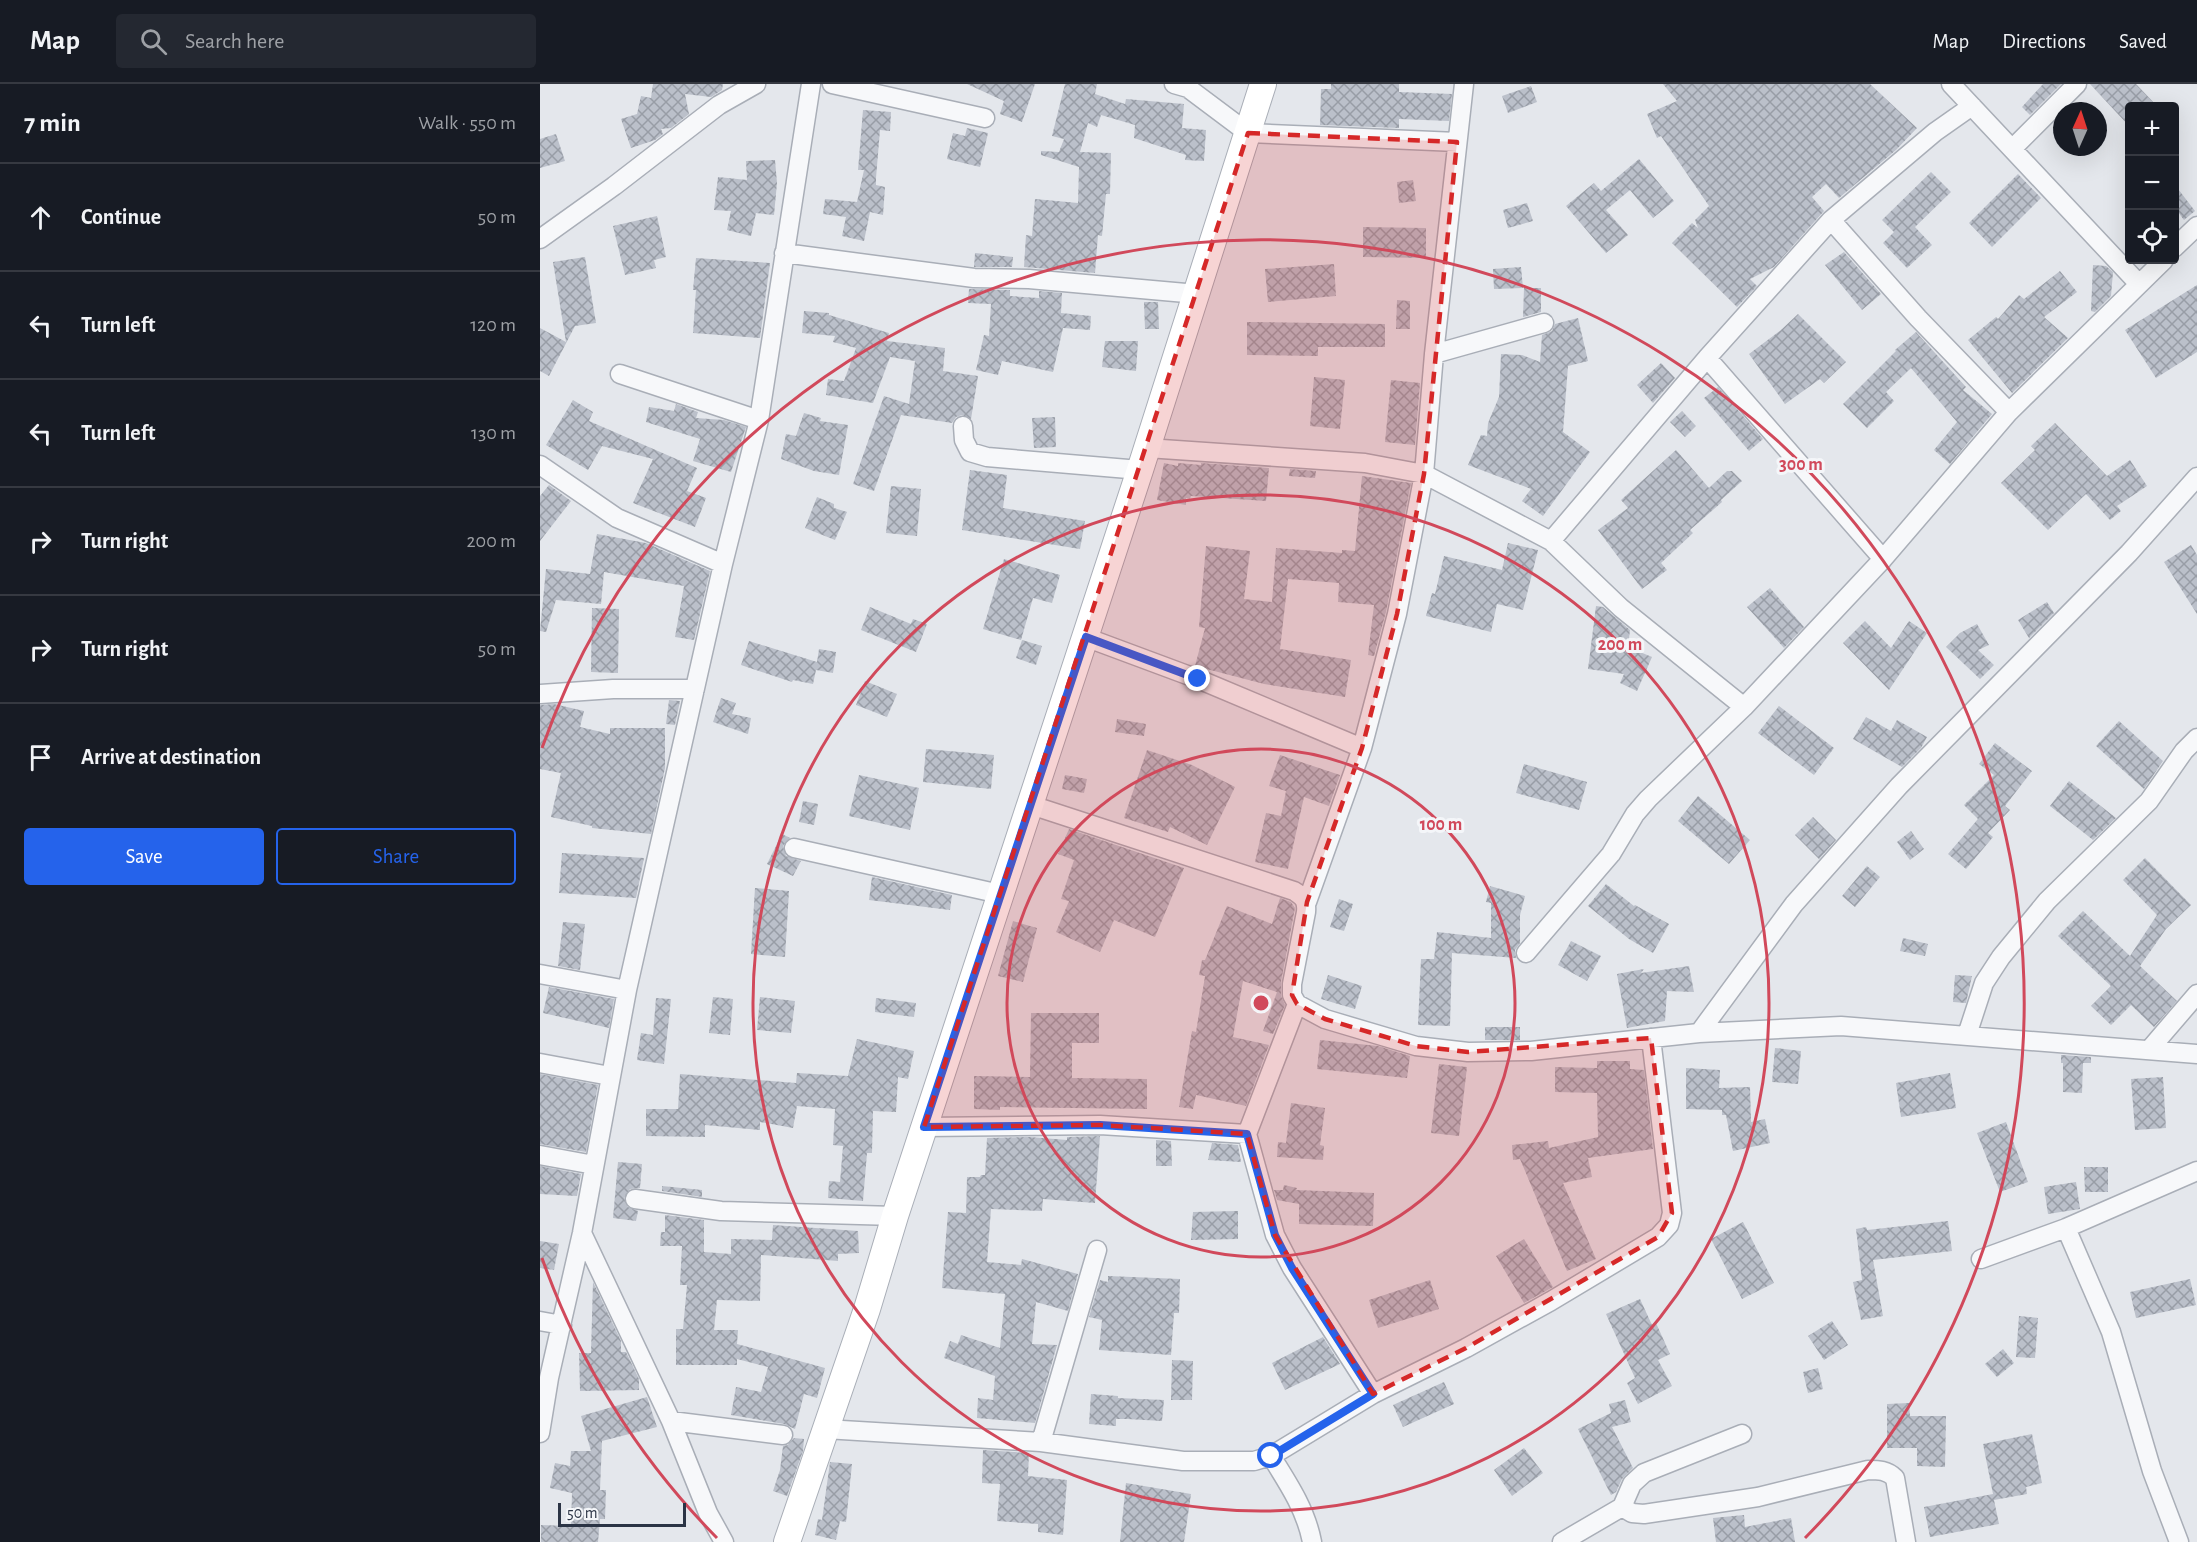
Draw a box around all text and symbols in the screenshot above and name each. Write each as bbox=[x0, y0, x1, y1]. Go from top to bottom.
search box bbox=[116, 14, 536, 68]
icon: search bbox=[137, 25, 170, 58]
text: Map bbox=[30, 27, 80, 55]
text: Search here bbox=[185, 30, 284, 52]
text: Map bbox=[1933, 31, 1969, 52]
text: Directions bbox=[2002, 31, 2086, 52]
text: Saved bbox=[2119, 31, 2167, 52]
north arrow bbox=[2053, 102, 2107, 156]
map controls bbox=[2125, 102, 2179, 264]
button: + bbox=[2125, 102, 2179, 156]
text: 7 min bbox=[24, 110, 81, 136]
text: Walk · 550 m bbox=[418, 113, 516, 133]
button: − bbox=[2125, 156, 2179, 210]
icon: ahead bbox=[24, 201, 57, 234]
text: Continue bbox=[81, 206, 161, 228]
text: 50 m bbox=[478, 207, 516, 227]
button: locate bbox=[2125, 210, 2179, 264]
icon: left bbox=[24, 309, 57, 342]
text: Turn left bbox=[81, 314, 155, 336]
text: 120 m bbox=[470, 315, 516, 335]
icon: left bbox=[24, 417, 57, 450]
text: Turn left bbox=[81, 422, 155, 444]
text: 130 m bbox=[471, 423, 516, 443]
text: 300 m bbox=[1779, 456, 1823, 474]
icon: right bbox=[24, 525, 57, 558]
text: Turn right bbox=[81, 530, 168, 552]
text: 200 m bbox=[466, 531, 516, 551]
icon: right bbox=[24, 633, 57, 666]
text: 200 m bbox=[1598, 636, 1642, 654]
text: Turn right bbox=[81, 638, 168, 660]
text: 50 m bbox=[478, 639, 516, 659]
route end bbox=[1184, 665, 1210, 691]
icon: arrive bbox=[24, 741, 57, 774]
text: Arrive at destination bbox=[81, 746, 261, 768]
text: 100 m bbox=[1420, 816, 1462, 834]
button: Save bbox=[24, 828, 264, 885]
button: Share bbox=[276, 828, 516, 885]
centre of rings bbox=[1251, 993, 1271, 1013]
route start bbox=[1257, 1442, 1283, 1468]
scale bar bbox=[558, 1500, 686, 1528]
text: 50 m bbox=[567, 1505, 598, 1521]

